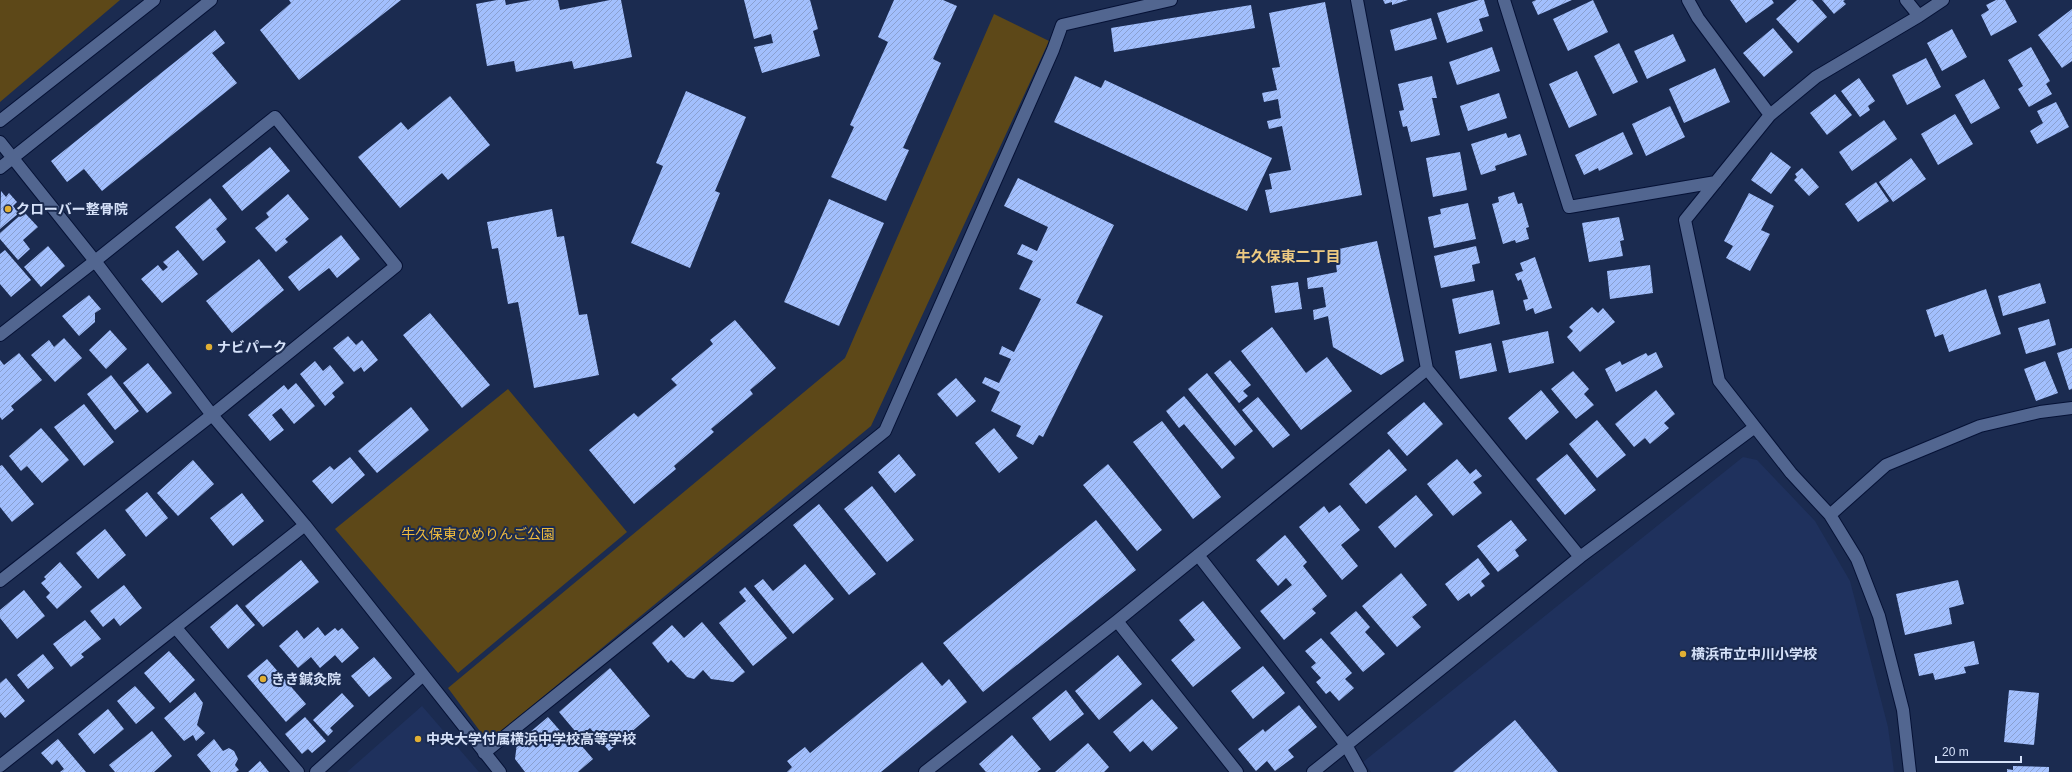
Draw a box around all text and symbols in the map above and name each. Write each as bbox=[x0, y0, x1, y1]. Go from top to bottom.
place label: クローバー整骨院 bbox=[16, 201, 128, 217]
marker: クローバー整骨院 bbox=[3, 204, 13, 214]
district label: 牛久保東二丁目 bbox=[1235, 248, 1341, 265]
place label: ナビパーク bbox=[217, 339, 287, 355]
marker: ナビパーク bbox=[204, 342, 214, 352]
park label: 牛久保東ひめりんご公園 bbox=[401, 526, 555, 542]
place label: 横浜市立中川小学校 bbox=[1691, 646, 1817, 662]
marker: 横浜市立中川小学校 bbox=[1678, 649, 1688, 659]
place label: きき鍼灸院 bbox=[271, 671, 341, 687]
marker: きき鍼灸院 bbox=[258, 674, 268, 684]
place label: 中央大学付属横浜中学校高等学校 bbox=[426, 731, 636, 747]
marker: 中央大学付属横浜中学校高等学校 bbox=[413, 734, 423, 744]
scale bar bbox=[1936, 738, 2021, 764]
text: 20 m bbox=[1942, 745, 1969, 759]

